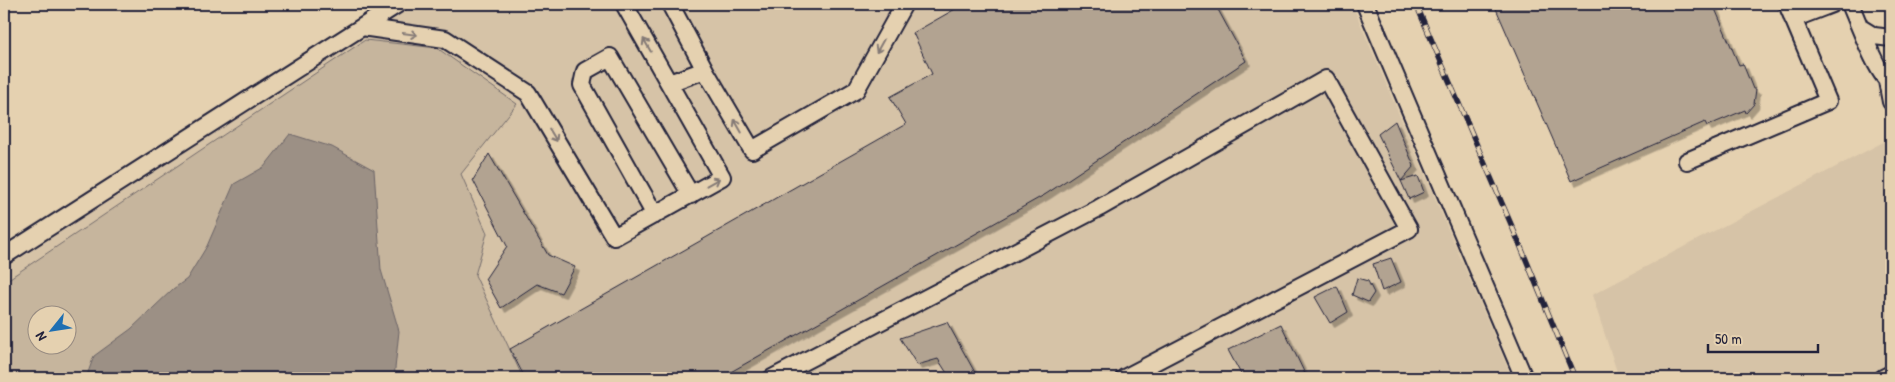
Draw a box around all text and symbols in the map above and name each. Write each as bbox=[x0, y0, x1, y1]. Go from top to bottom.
one-way arrow bbox=[402, 29, 418, 39]
one-way arrow bbox=[642, 39, 652, 53]
one-way arrow bbox=[875, 39, 885, 53]
one-way arrow bbox=[733, 119, 743, 134]
one-way arrow bbox=[548, 127, 558, 141]
one-way arrow bbox=[705, 177, 719, 187]
north arrow bbox=[28, 304, 78, 354]
scale bar bbox=[1708, 322, 1818, 354]
text: N bbox=[30, 328, 50, 345]
text: 50 m bbox=[1715, 328, 1742, 349]

